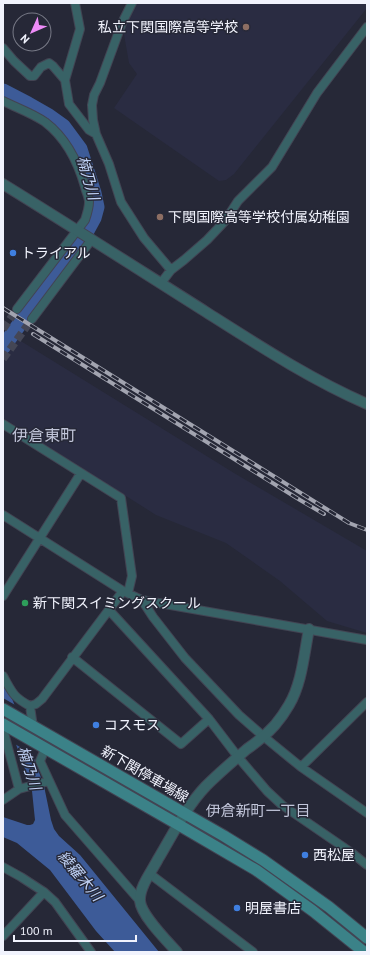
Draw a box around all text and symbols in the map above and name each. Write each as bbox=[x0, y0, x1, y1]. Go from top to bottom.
north arrow bbox=[12, 12, 52, 52]
place label: 私立下関国際高等学校 bbox=[98, 18, 238, 36]
marker: 私立下関国際高等学校 bbox=[241, 22, 251, 32]
text: N bbox=[17, 32, 32, 47]
water label: 楠乃川 bbox=[73, 154, 104, 204]
place label: 下関国際高等学校付属幼稚園 bbox=[168, 208, 350, 226]
marker: 下関国際高等学校付属幼稚園 bbox=[155, 212, 165, 222]
place label: トライアル bbox=[21, 244, 91, 262]
marker: トライアル bbox=[8, 248, 18, 258]
district label: 伊倉東町 bbox=[12, 425, 76, 445]
place label: 新下関スイミングスクール bbox=[33, 594, 201, 612]
marker: 新下関スイミングスクール bbox=[20, 598, 30, 608]
place label: コスモス bbox=[104, 716, 160, 734]
marker: コスモス bbox=[91, 720, 101, 730]
street label: 新下関停車場線 bbox=[98, 742, 192, 806]
water label: 楠乃川 bbox=[13, 744, 46, 794]
district label: 伊倉新町一丁目 bbox=[205, 801, 311, 820]
place label: 西松屋 bbox=[313, 846, 355, 864]
water label: 綾羅木川 bbox=[54, 847, 108, 906]
marker: 西松屋 bbox=[300, 850, 310, 860]
place label: 明屋書店 bbox=[245, 899, 301, 917]
marker: 明屋書店 bbox=[232, 903, 242, 913]
scale bar bbox=[14, 917, 136, 943]
text: 100 m bbox=[20, 923, 53, 938]

